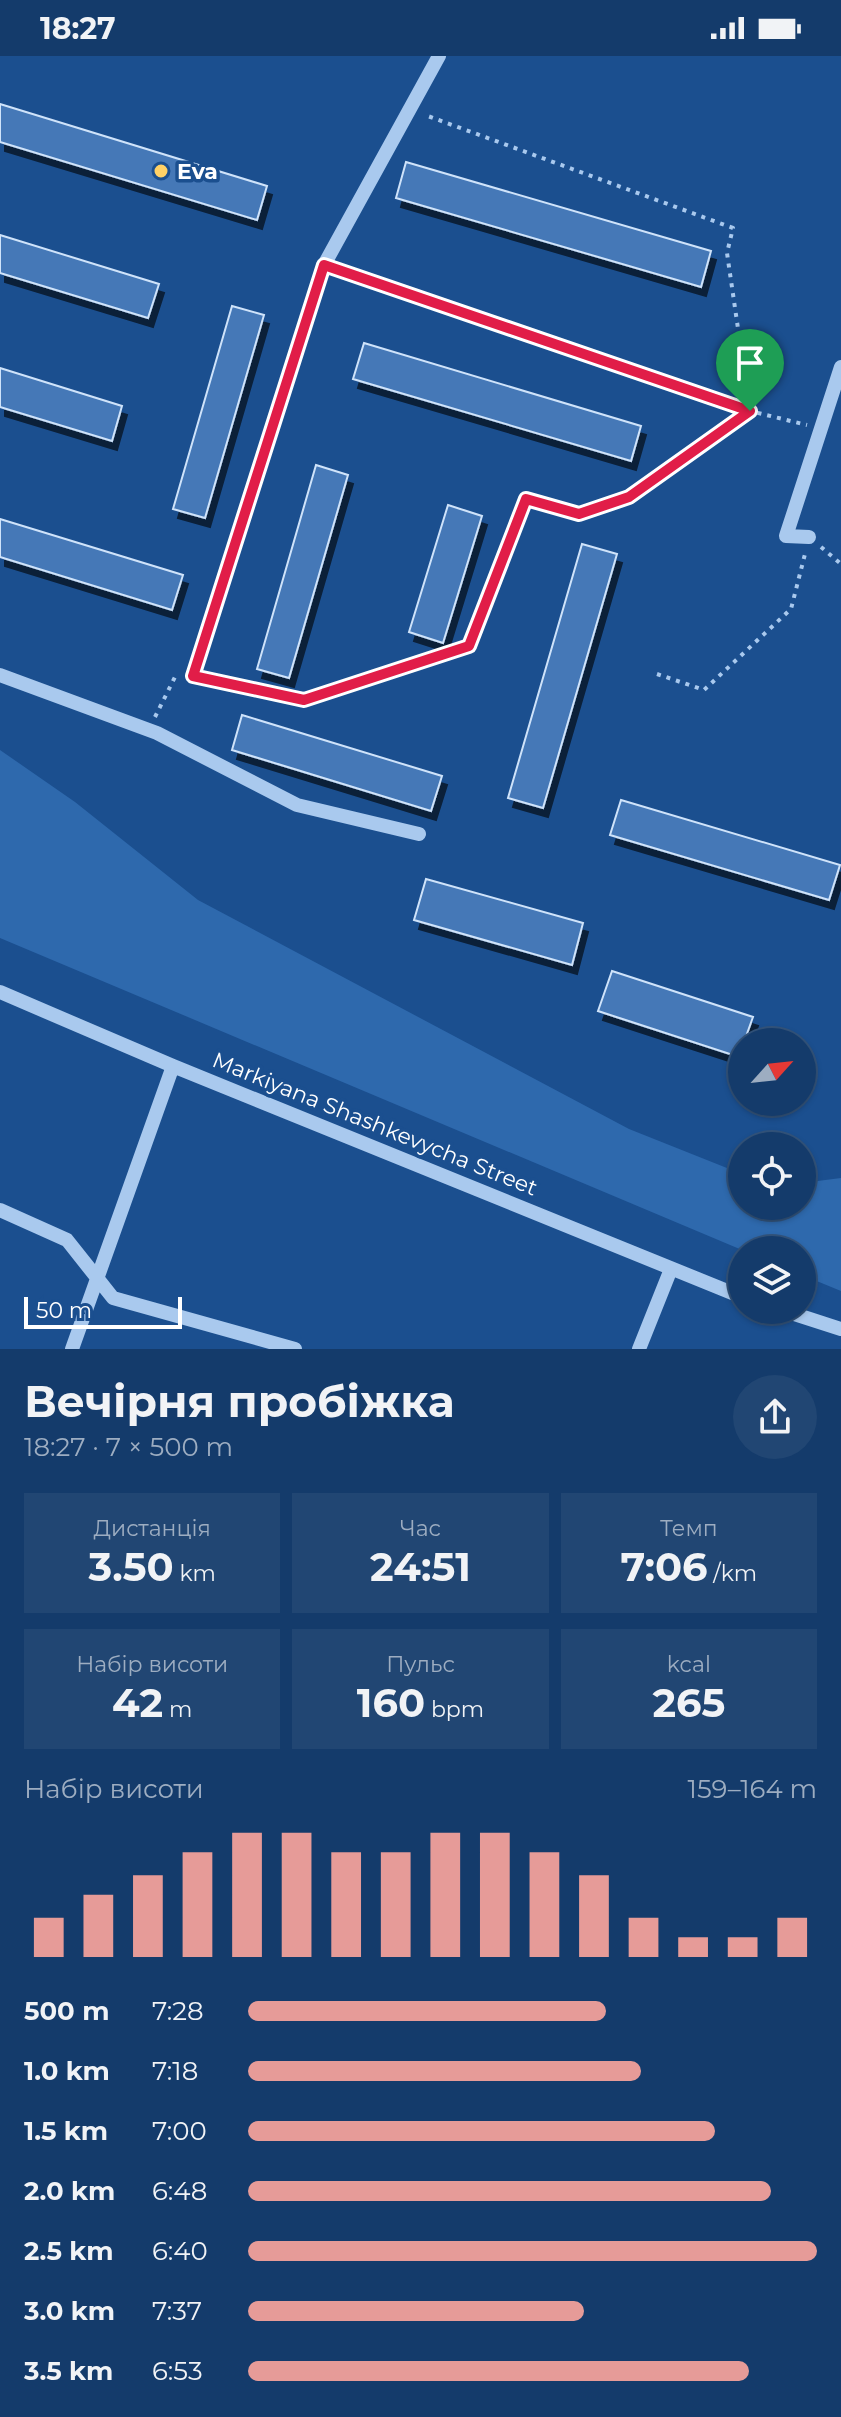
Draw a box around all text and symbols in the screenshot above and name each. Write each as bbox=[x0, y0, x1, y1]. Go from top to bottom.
text: 18:27 bbox=[40, 10, 116, 47]
place label: Eva bbox=[177, 158, 218, 185]
marker: Eva bbox=[152, 162, 170, 180]
pin bbox=[716, 329, 784, 411]
icon: arrive bbox=[728, 341, 772, 385]
north arrow bbox=[728, 1028, 816, 1116]
map controls bbox=[728, 1028, 816, 1324]
street label: Markiyana Shashkevycha Street bbox=[209, 1046, 542, 1202]
button: locate bbox=[728, 1132, 816, 1220]
button: layers bbox=[728, 1236, 816, 1324]
scale bar bbox=[24, 1293, 182, 1329]
text: 50 m bbox=[36, 1297, 92, 1324]
text: Вечірня пробіжка bbox=[24, 1374, 455, 1428]
button: share bbox=[733, 1375, 817, 1459]
text: 18:27 · 7 × 500 m bbox=[24, 1431, 233, 1463]
text: Дистанція bbox=[94, 1515, 211, 1542]
text: Час bbox=[400, 1515, 441, 1542]
text: Темп bbox=[660, 1515, 718, 1542]
text: 3.50 bbox=[89, 1542, 174, 1591]
text: 24:51 bbox=[370, 1542, 471, 1591]
text: 7:06 bbox=[620, 1542, 708, 1591]
text: km bbox=[174, 1560, 216, 1587]
text: /km bbox=[708, 1560, 757, 1587]
text: Набір висоти bbox=[76, 1651, 228, 1678]
text: Пульс bbox=[386, 1651, 455, 1678]
text: kcal bbox=[667, 1651, 711, 1678]
text: 42 bbox=[112, 1678, 163, 1727]
text: 160 bbox=[357, 1678, 425, 1727]
text: 265 bbox=[652, 1678, 725, 1727]
text: m bbox=[163, 1696, 192, 1723]
text: bpm bbox=[425, 1696, 484, 1723]
text: Набір висоти bbox=[24, 1773, 204, 1805]
text: 159–164 m bbox=[688, 1773, 817, 1805]
text: 500 m bbox=[24, 1995, 109, 2027]
text: 7:28 bbox=[152, 1995, 204, 2027]
text: 1.0 km bbox=[24, 2055, 110, 2087]
text: 7:18 bbox=[152, 2055, 198, 2087]
text: 1.5 km bbox=[24, 2115, 108, 2147]
text: 7:00 bbox=[152, 2115, 207, 2147]
text: 2.0 km bbox=[24, 2175, 115, 2207]
text: 6:48 bbox=[152, 2175, 207, 2207]
text: 2.5 km bbox=[24, 2235, 113, 2267]
text: 6:40 bbox=[152, 2235, 208, 2267]
text: 3.0 km bbox=[24, 2295, 115, 2327]
text: 7:37 bbox=[152, 2295, 202, 2327]
text: 3.5 km bbox=[24, 2355, 113, 2387]
text: 6:53 bbox=[152, 2355, 203, 2387]

